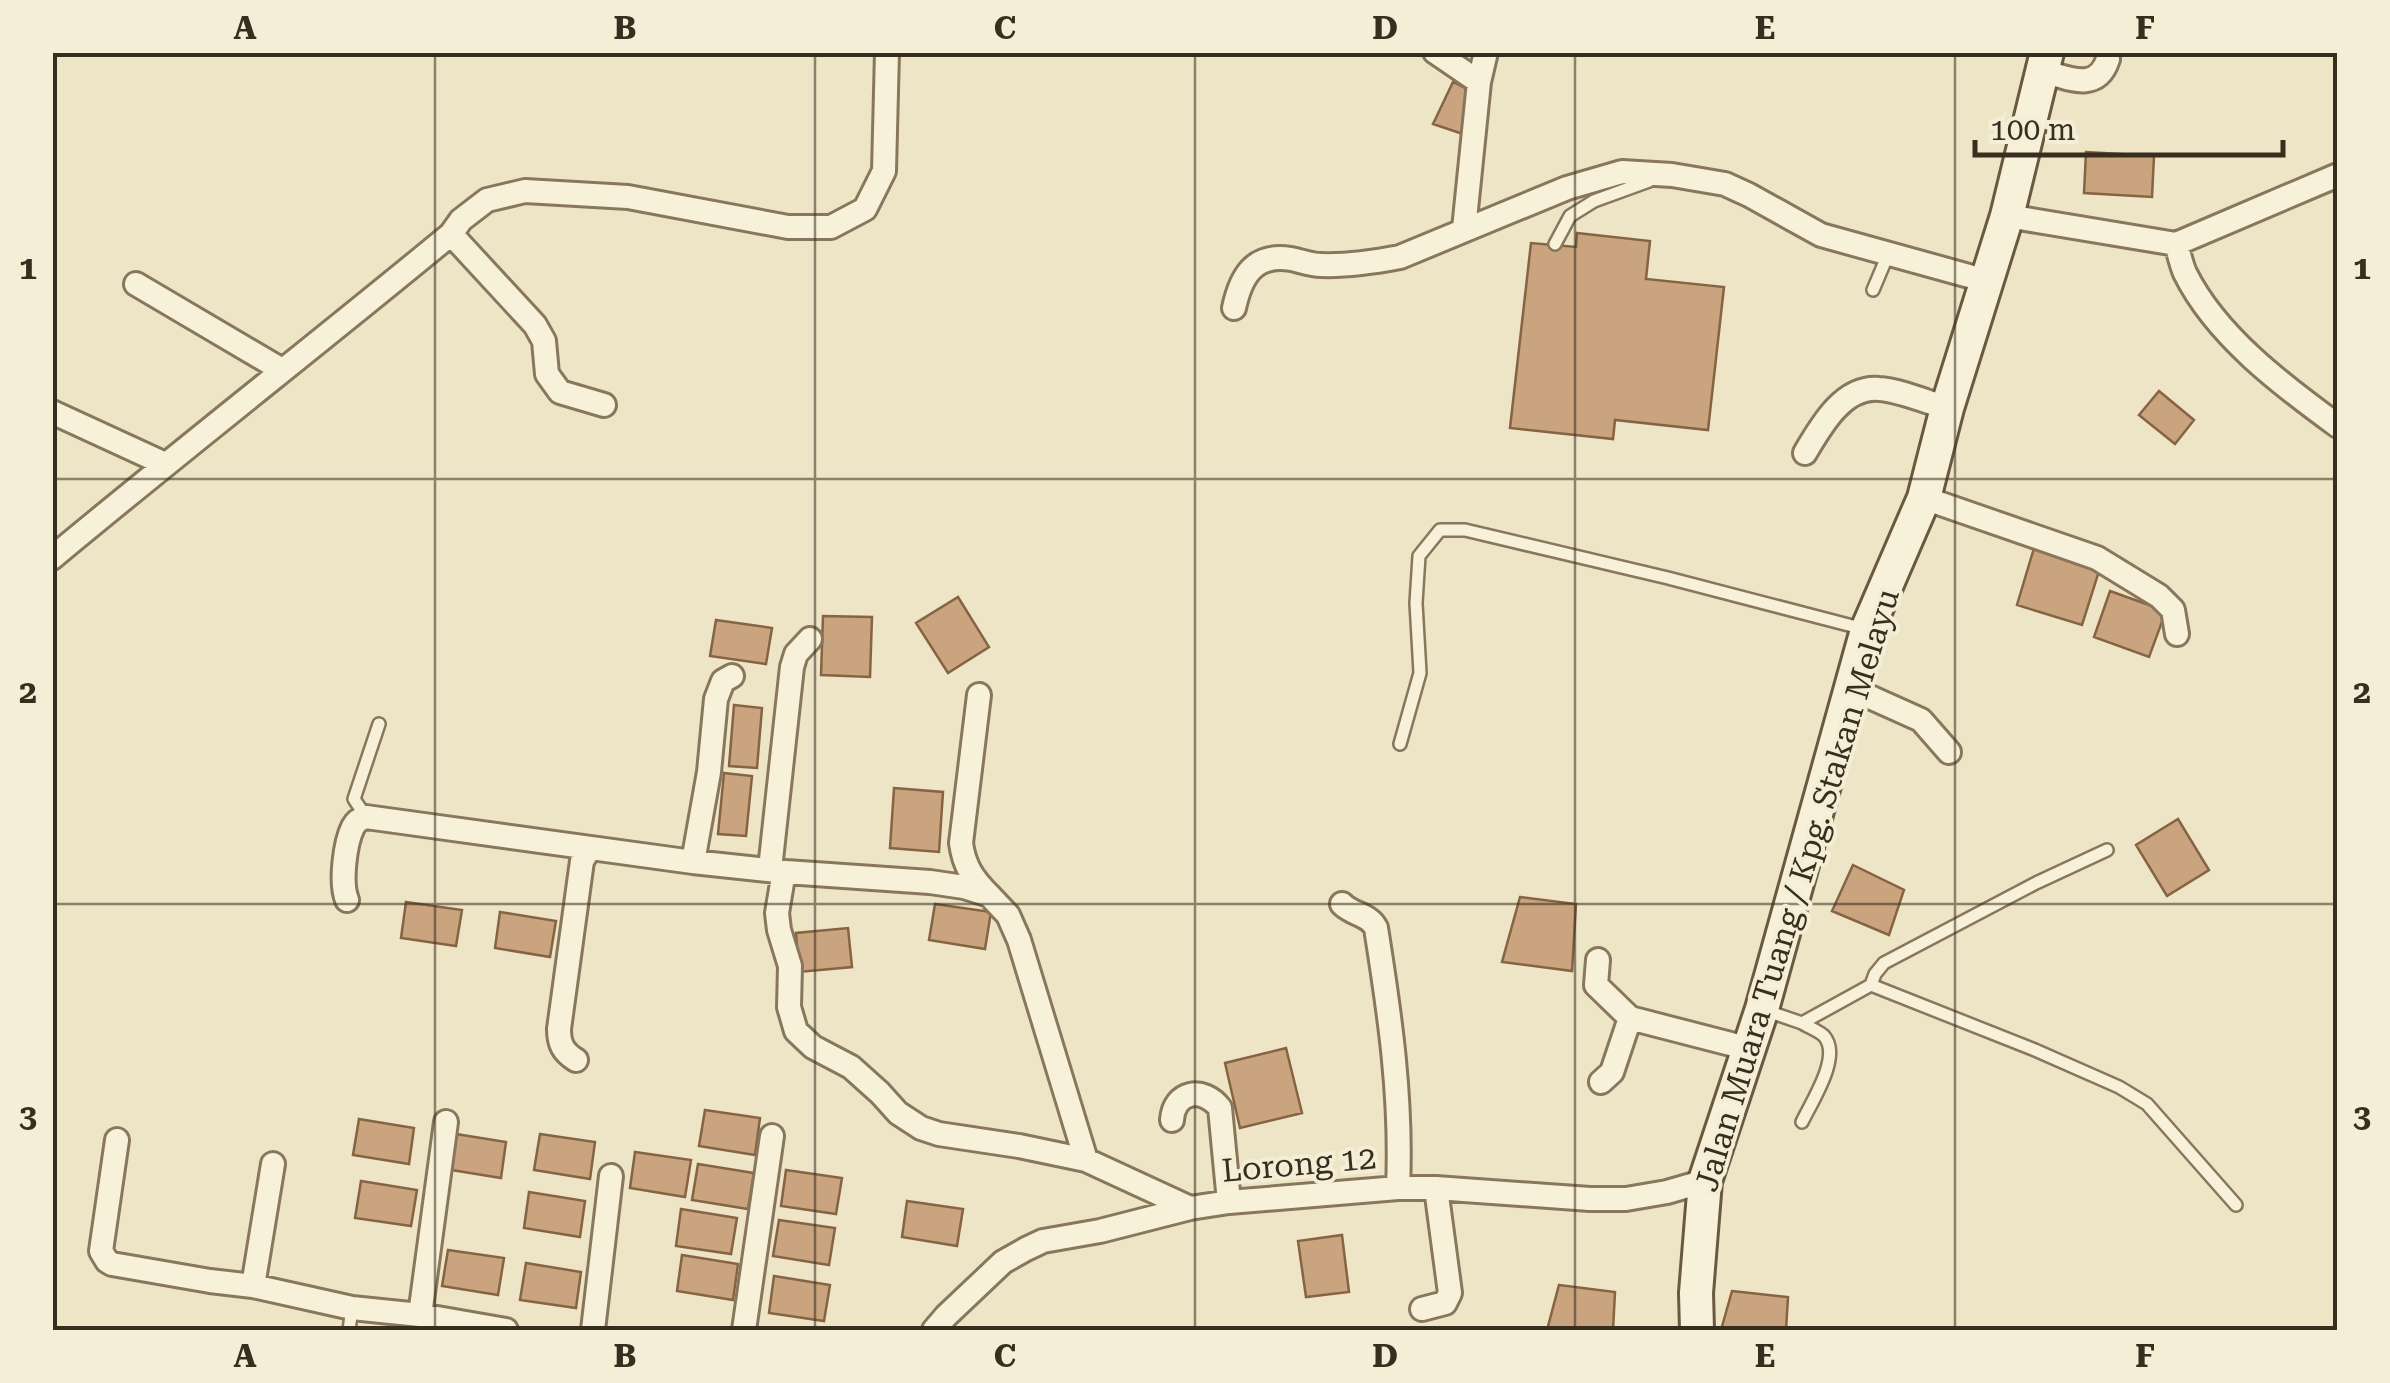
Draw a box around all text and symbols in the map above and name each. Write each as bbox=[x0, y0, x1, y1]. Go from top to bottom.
text: A bbox=[233, 9, 257, 47]
text: B bbox=[613, 9, 637, 47]
text: C bbox=[994, 9, 1016, 47]
text: D bbox=[1372, 9, 1398, 47]
text: E bbox=[1755, 9, 1775, 47]
text: F bbox=[2135, 9, 2155, 47]
scale bar bbox=[1975, 95, 2282, 157]
text: 100 m bbox=[1990, 112, 2075, 147]
text: 1 bbox=[19, 249, 37, 287]
text: 1 bbox=[2353, 249, 2371, 287]
street label: Jalan Muara Tuang / Kpg. Stakan Melayu bbox=[1687, 584, 1907, 1196]
text: 2 bbox=[19, 673, 37, 711]
text: 2 bbox=[2353, 673, 2371, 711]
text: 3 bbox=[19, 1097, 37, 1135]
text: 3 bbox=[2353, 1097, 2371, 1135]
street label: Lorong 12 bbox=[1220, 1138, 1378, 1190]
text: A bbox=[233, 1337, 257, 1375]
text: B bbox=[613, 1337, 637, 1375]
text: C bbox=[994, 1337, 1016, 1375]
text: D bbox=[1372, 1337, 1398, 1375]
text: E bbox=[1755, 1337, 1775, 1375]
text: F bbox=[2135, 1337, 2155, 1375]

